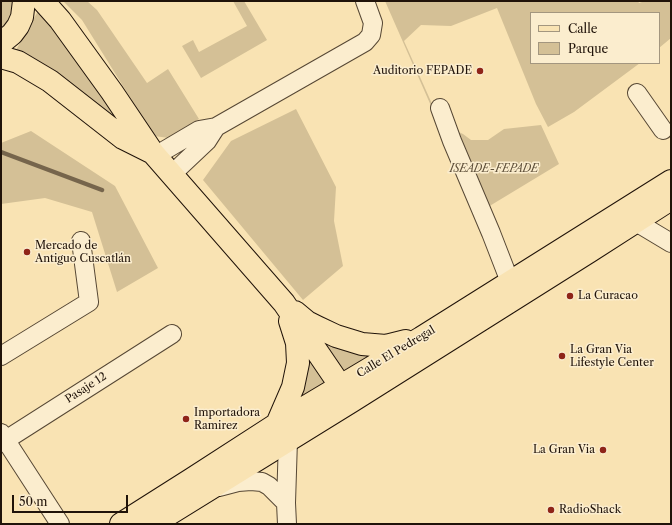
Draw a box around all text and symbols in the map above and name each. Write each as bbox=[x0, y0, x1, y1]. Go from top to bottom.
legend bbox=[530, 12, 660, 64]
text: Calle bbox=[568, 21, 597, 36]
text: Parque bbox=[568, 41, 608, 56]
place label: Auditorio FEPADE bbox=[373, 64, 472, 78]
marker: Auditorio FEPADE bbox=[475, 66, 485, 76]
park label: ISEADE-FEPADE bbox=[450, 162, 538, 176]
place label: Mercado de Antiguo Cuscatlán bbox=[35, 239, 131, 265]
marker: Mercado de Antiguo Cuscatlán bbox=[22, 247, 32, 257]
place label: La Curacao bbox=[578, 289, 638, 303]
marker: La Curacao bbox=[565, 291, 575, 301]
street label: Calle El Pedregal bbox=[354, 323, 438, 381]
place label: La Gran Via Lifestyle Center bbox=[570, 343, 654, 369]
marker: La Gran Via Lifestyle Center bbox=[557, 351, 567, 361]
street label: Pasaje 12 bbox=[63, 370, 109, 406]
place label: Importadora Ramirez bbox=[194, 406, 260, 432]
marker: Importadora Ramirez bbox=[181, 414, 191, 424]
place label: La Gran Via bbox=[533, 443, 595, 457]
marker: La Gran Via bbox=[598, 445, 608, 455]
scale bar bbox=[14, 487, 130, 513]
text: 50 m bbox=[19, 494, 48, 509]
place label: RadioShack bbox=[559, 503, 621, 517]
marker: RadioShack bbox=[546, 505, 556, 515]

